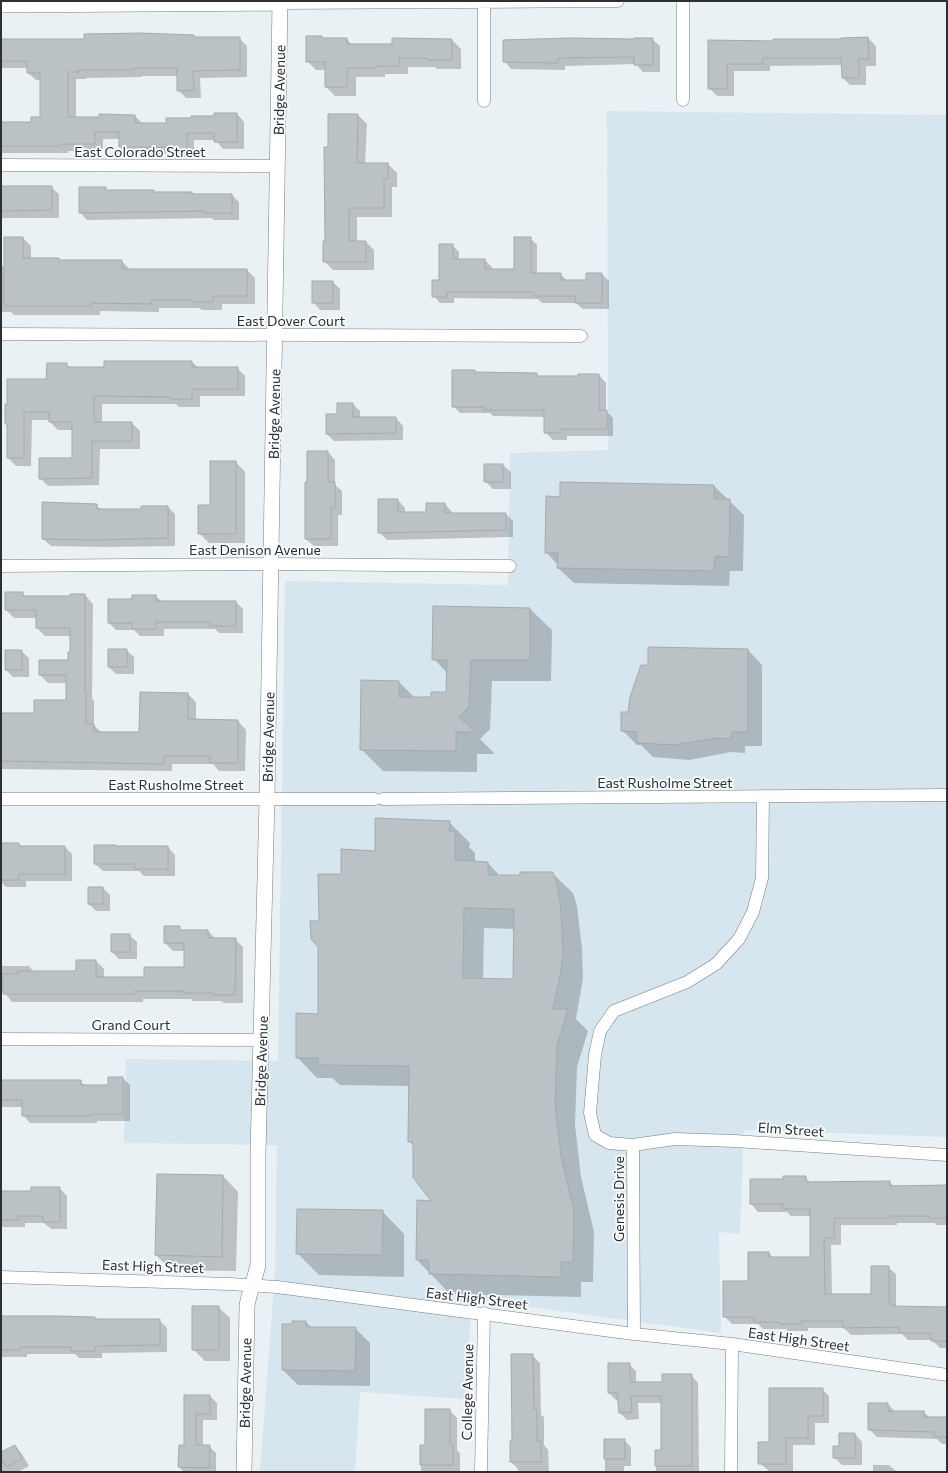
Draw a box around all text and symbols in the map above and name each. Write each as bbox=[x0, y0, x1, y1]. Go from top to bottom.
street label: Bridge Avenue bbox=[270, 45, 288, 135]
street label: East Colorado Street bbox=[74, 143, 206, 160]
street label: East Dover Court bbox=[237, 312, 346, 329]
street label: Bridge Avenue bbox=[265, 369, 283, 459]
street label: East Denison Avenue bbox=[189, 541, 321, 558]
street label: Bridge Avenue bbox=[259, 692, 277, 782]
street label: East Rusholme Street bbox=[597, 774, 733, 791]
street label: East Rusholme Street bbox=[108, 776, 244, 793]
street label: Bridge Avenue bbox=[251, 1015, 271, 1107]
street label: Grand Court bbox=[92, 1016, 171, 1033]
street label: Elm Street bbox=[757, 1118, 825, 1140]
street label: Genesis Drive bbox=[610, 1156, 627, 1242]
street label: East High Street bbox=[102, 1256, 205, 1276]
street label: East High Street bbox=[425, 1283, 529, 1313]
street label: East High Street bbox=[747, 1323, 851, 1355]
street label: Bridge Avenue bbox=[236, 1338, 254, 1428]
street label: College Avenue bbox=[458, 1344, 476, 1440]

